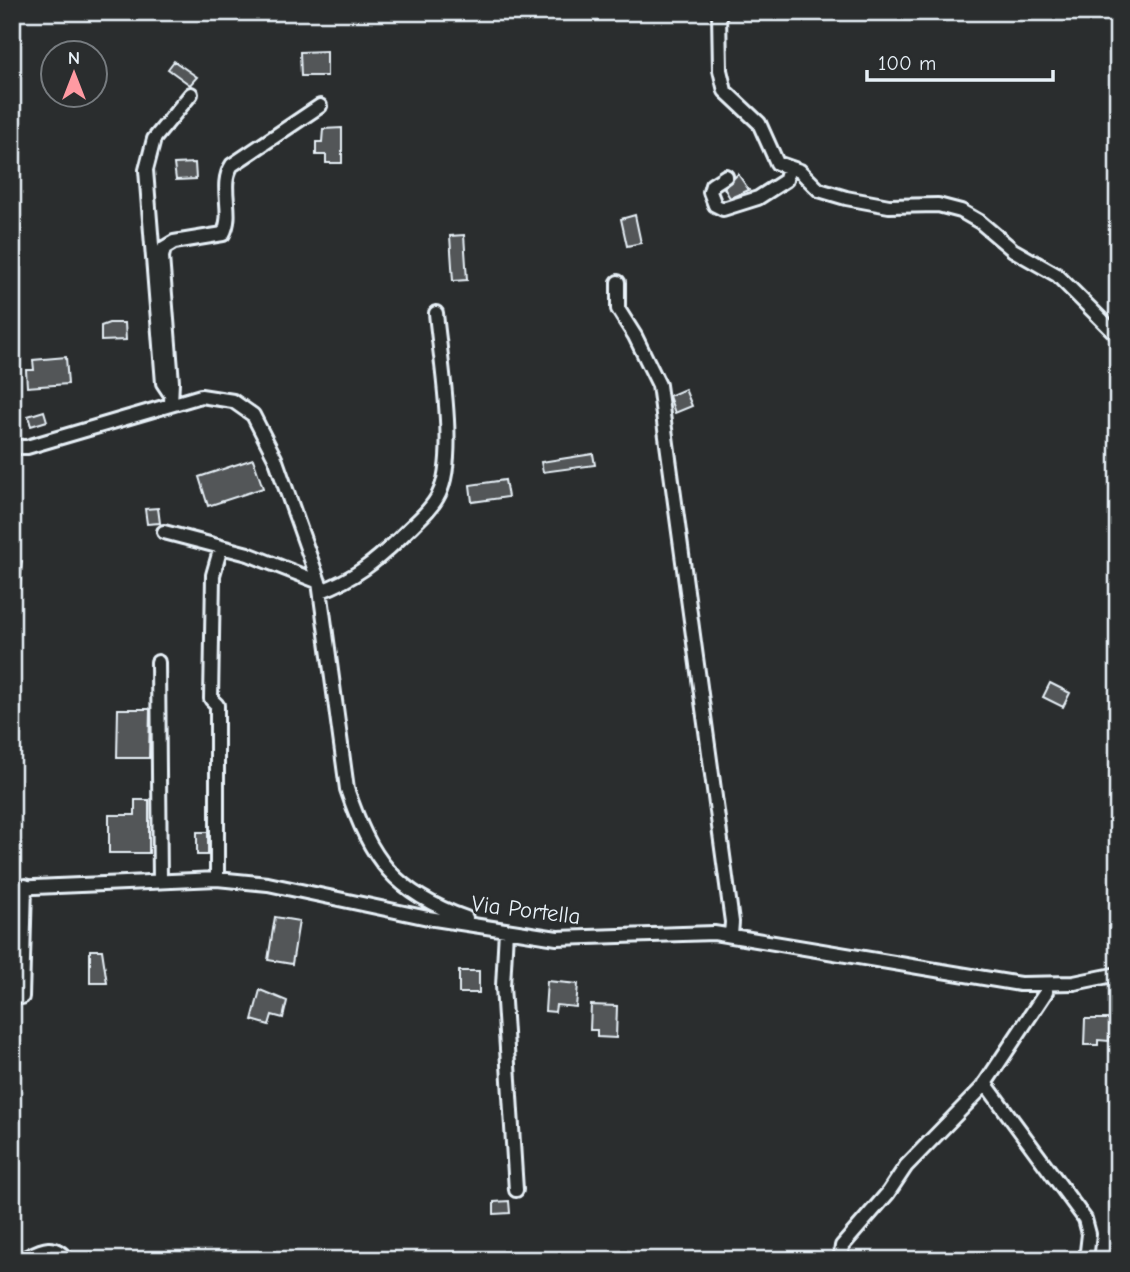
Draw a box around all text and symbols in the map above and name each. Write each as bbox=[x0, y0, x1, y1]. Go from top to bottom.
north arrow bbox=[38, 38, 108, 108]
scale bar bbox=[867, 38, 1053, 82]
text: N bbox=[68, 47, 80, 69]
text: 100 m bbox=[878, 51, 936, 75]
street label: Via Portella bbox=[470, 890, 582, 930]

